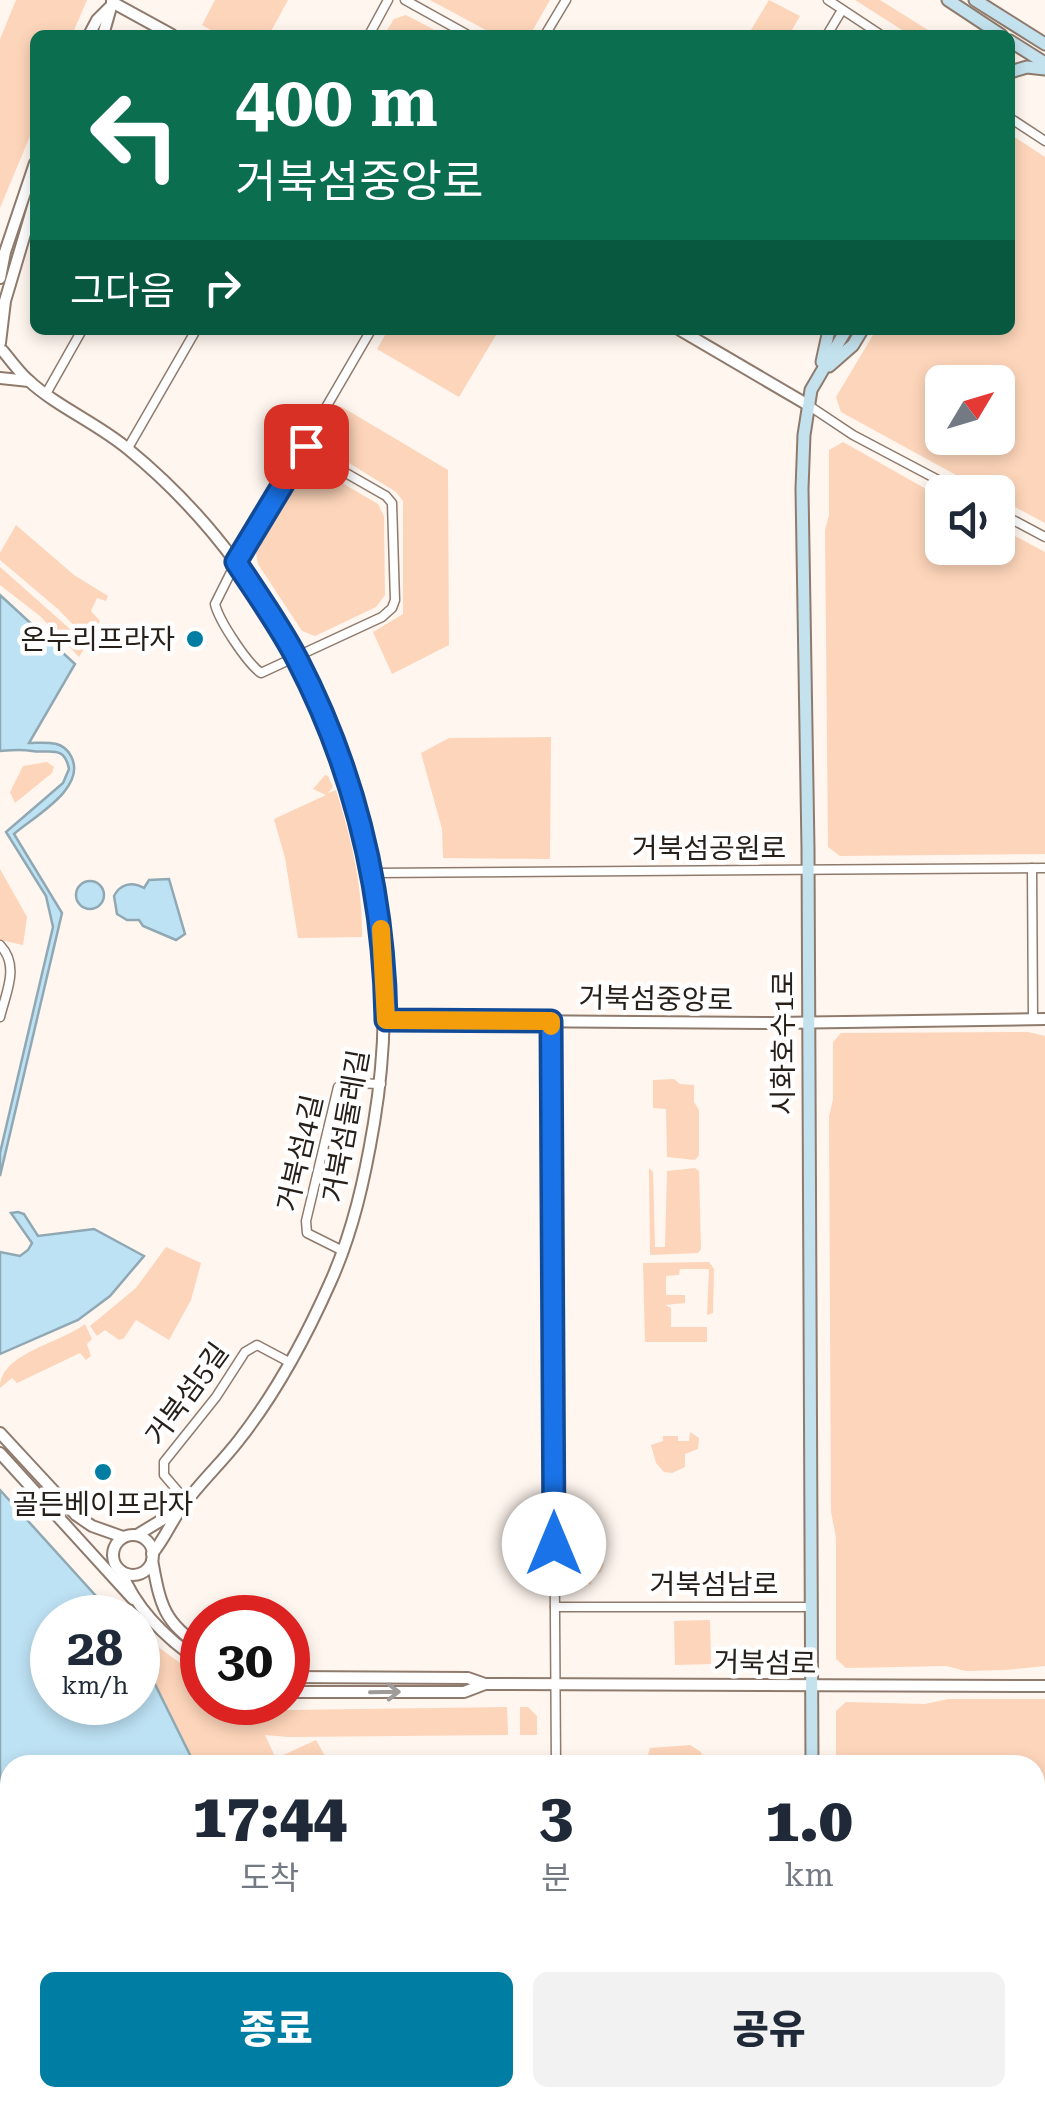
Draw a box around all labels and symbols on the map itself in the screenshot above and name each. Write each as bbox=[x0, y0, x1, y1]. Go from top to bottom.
north arrow bbox=[925, 365, 1015, 455]
pin bbox=[264, 404, 349, 489]
place label: 온누리프라자 bbox=[20, 623, 175, 656]
marker: 온누리프라자 bbox=[184, 628, 206, 650]
street label: 거북섬공원로 bbox=[632, 832, 786, 865]
street label: 시화호수1로 bbox=[767, 971, 800, 1115]
street label: 거북섬중앙로 bbox=[578, 981, 734, 1017]
street label: 거북섬둘레길 bbox=[316, 1047, 376, 1205]
street label: 거북섬4길 bbox=[271, 1091, 329, 1215]
street label: 거북섬5길 bbox=[139, 1336, 235, 1452]
marker: 골든베이프라자 bbox=[92, 1461, 114, 1483]
place label: 골든베이프라자 bbox=[13, 1488, 193, 1521]
position arrow bbox=[502, 1492, 606, 1596]
street label: 거북섬남로 bbox=[650, 1568, 778, 1601]
speed limit sign: 30 bbox=[180, 1595, 310, 1725]
street label: 거북섬로 bbox=[713, 1646, 817, 1680]
one-way arrow bbox=[368, 1683, 400, 1702]

